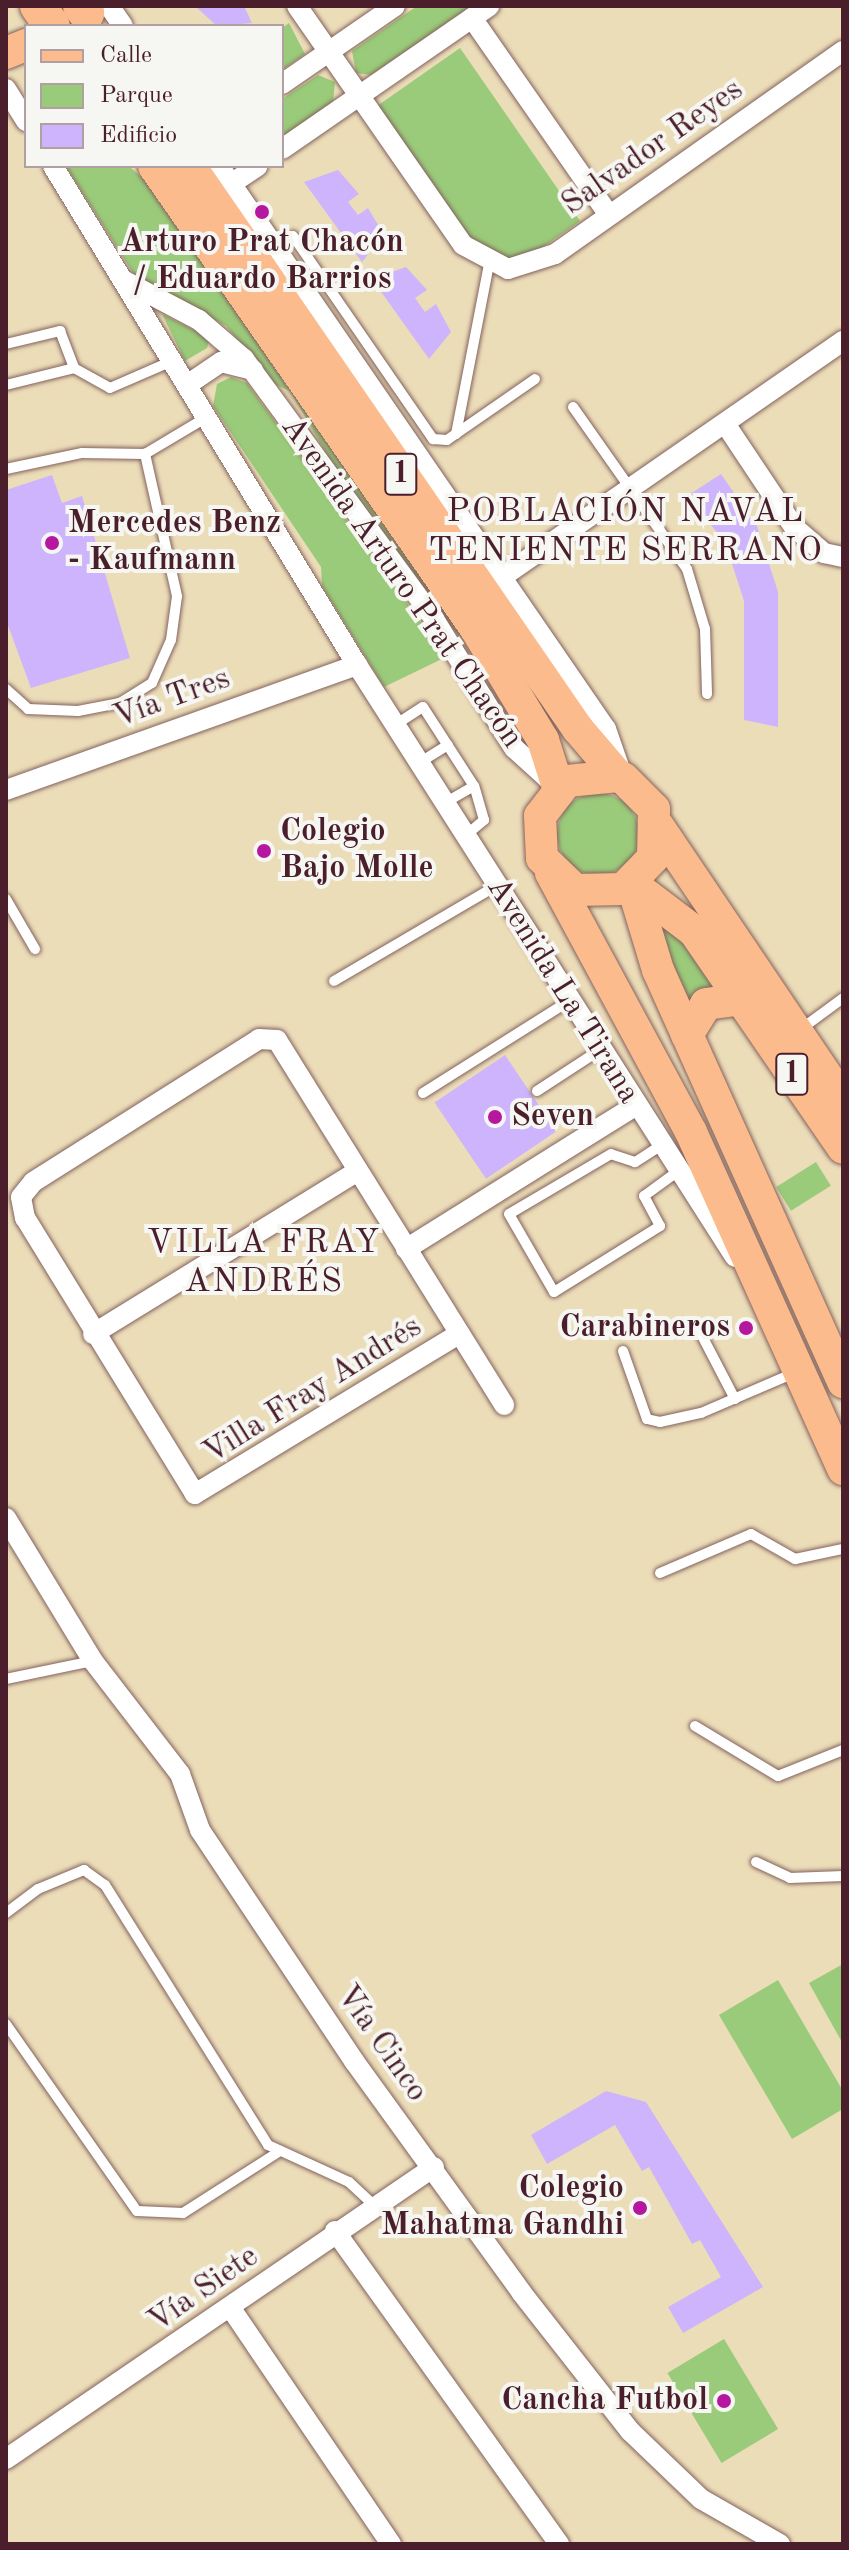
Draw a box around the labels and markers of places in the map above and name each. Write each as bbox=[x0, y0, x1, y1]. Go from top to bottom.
marker: Arturo Prat Chacón / Eduardo Barrios bbox=[253, 203, 271, 221]
place label: Arturo Prat Chacón / Eduardo Barrios bbox=[120, 225, 404, 300]
place label: Mercedes Benz - Kaufmann bbox=[68, 506, 281, 581]
marker: Mercedes Benz - Kaufmann bbox=[43, 534, 61, 552]
place label: Colegio Bajo Molle bbox=[280, 814, 434, 889]
marker: Colegio Bajo Molle bbox=[255, 842, 273, 860]
place label: Seven bbox=[511, 1098, 594, 1136]
marker: Seven bbox=[486, 1108, 504, 1126]
place label: Carabineros bbox=[559, 1309, 730, 1347]
marker: Carabineros bbox=[737, 1319, 755, 1337]
place label: Colegio Mahatma Gandhi bbox=[381, 2171, 624, 2246]
marker: Colegio Mahatma Gandhi bbox=[631, 2199, 649, 2217]
place label: Cancha Futbol bbox=[501, 2382, 708, 2420]
marker: Cancha Futbol bbox=[715, 2392, 733, 2410]

